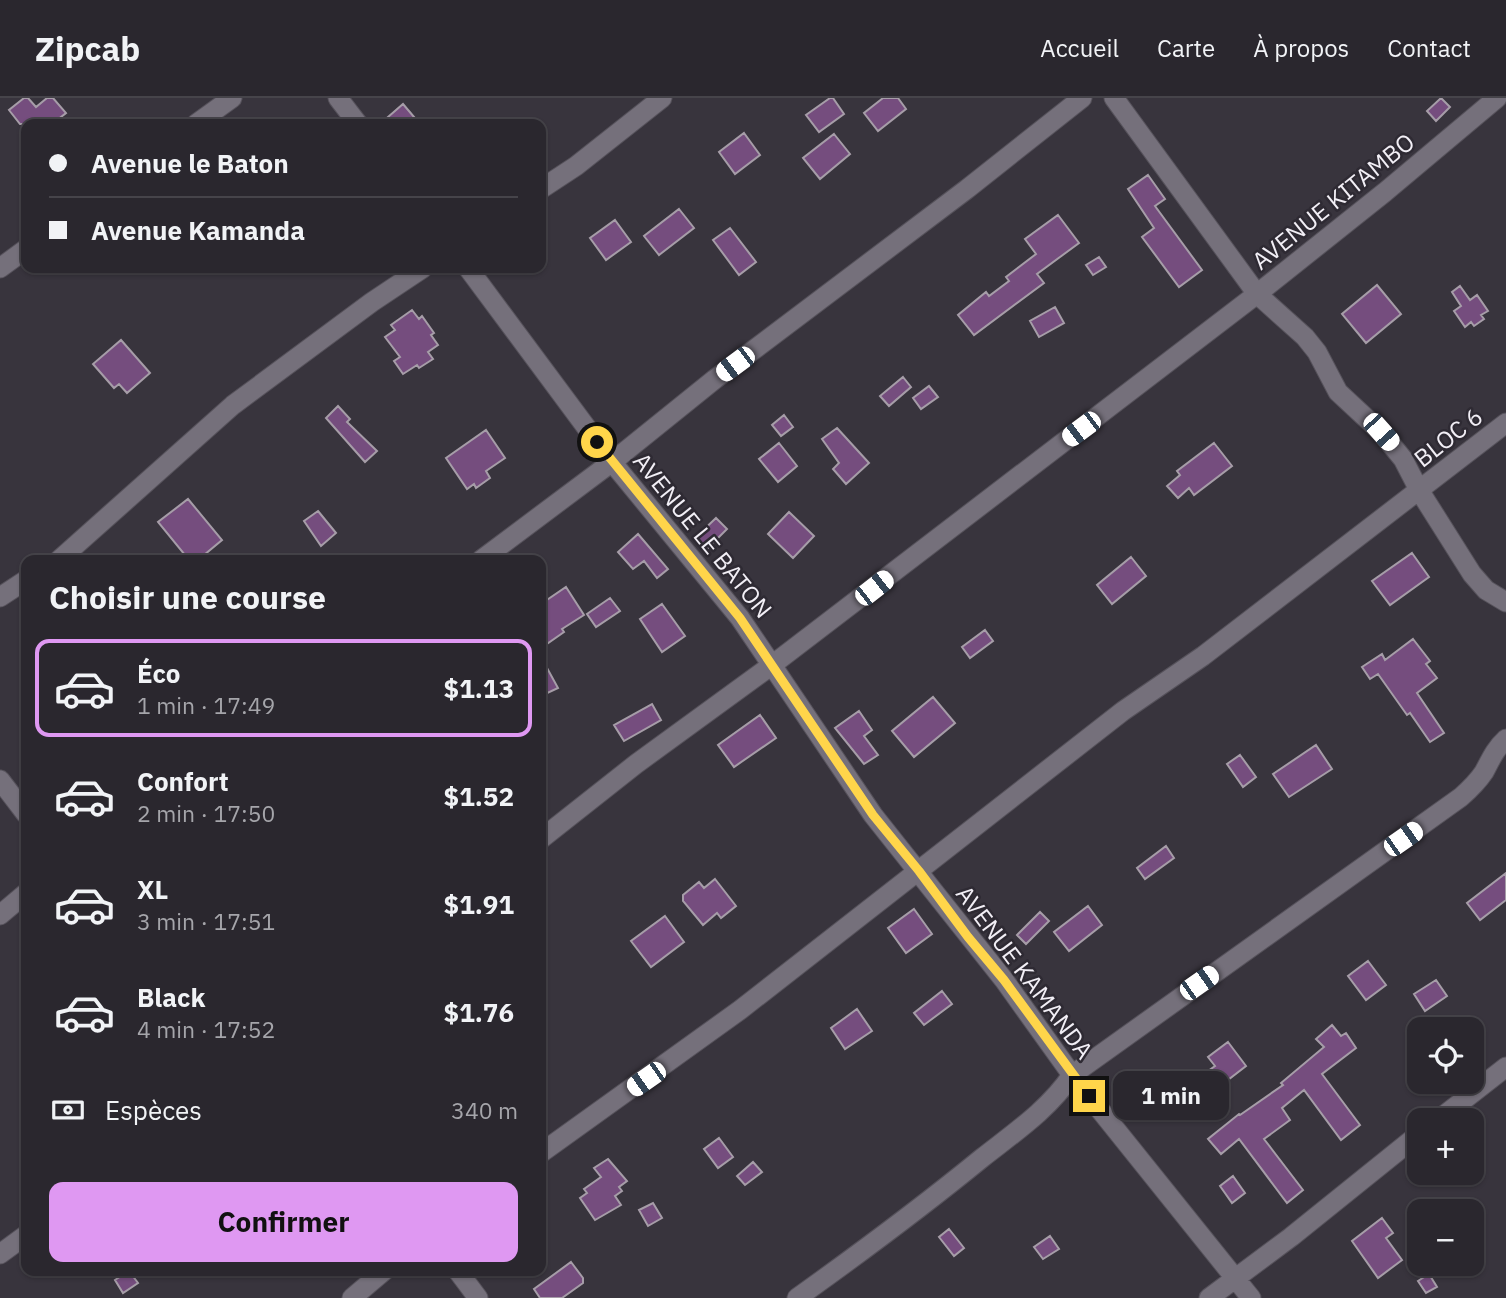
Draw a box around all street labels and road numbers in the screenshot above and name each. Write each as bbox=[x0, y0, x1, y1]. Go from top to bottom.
street label: AVENUE KITAMBO bbox=[1245, 126, 1421, 276]
street label: BLOC 6 bbox=[1407, 400, 1489, 474]
street label: AVENUE LE BATON bbox=[626, 446, 780, 624]
street label: AVENUE KAMANDA bbox=[949, 879, 1101, 1065]

